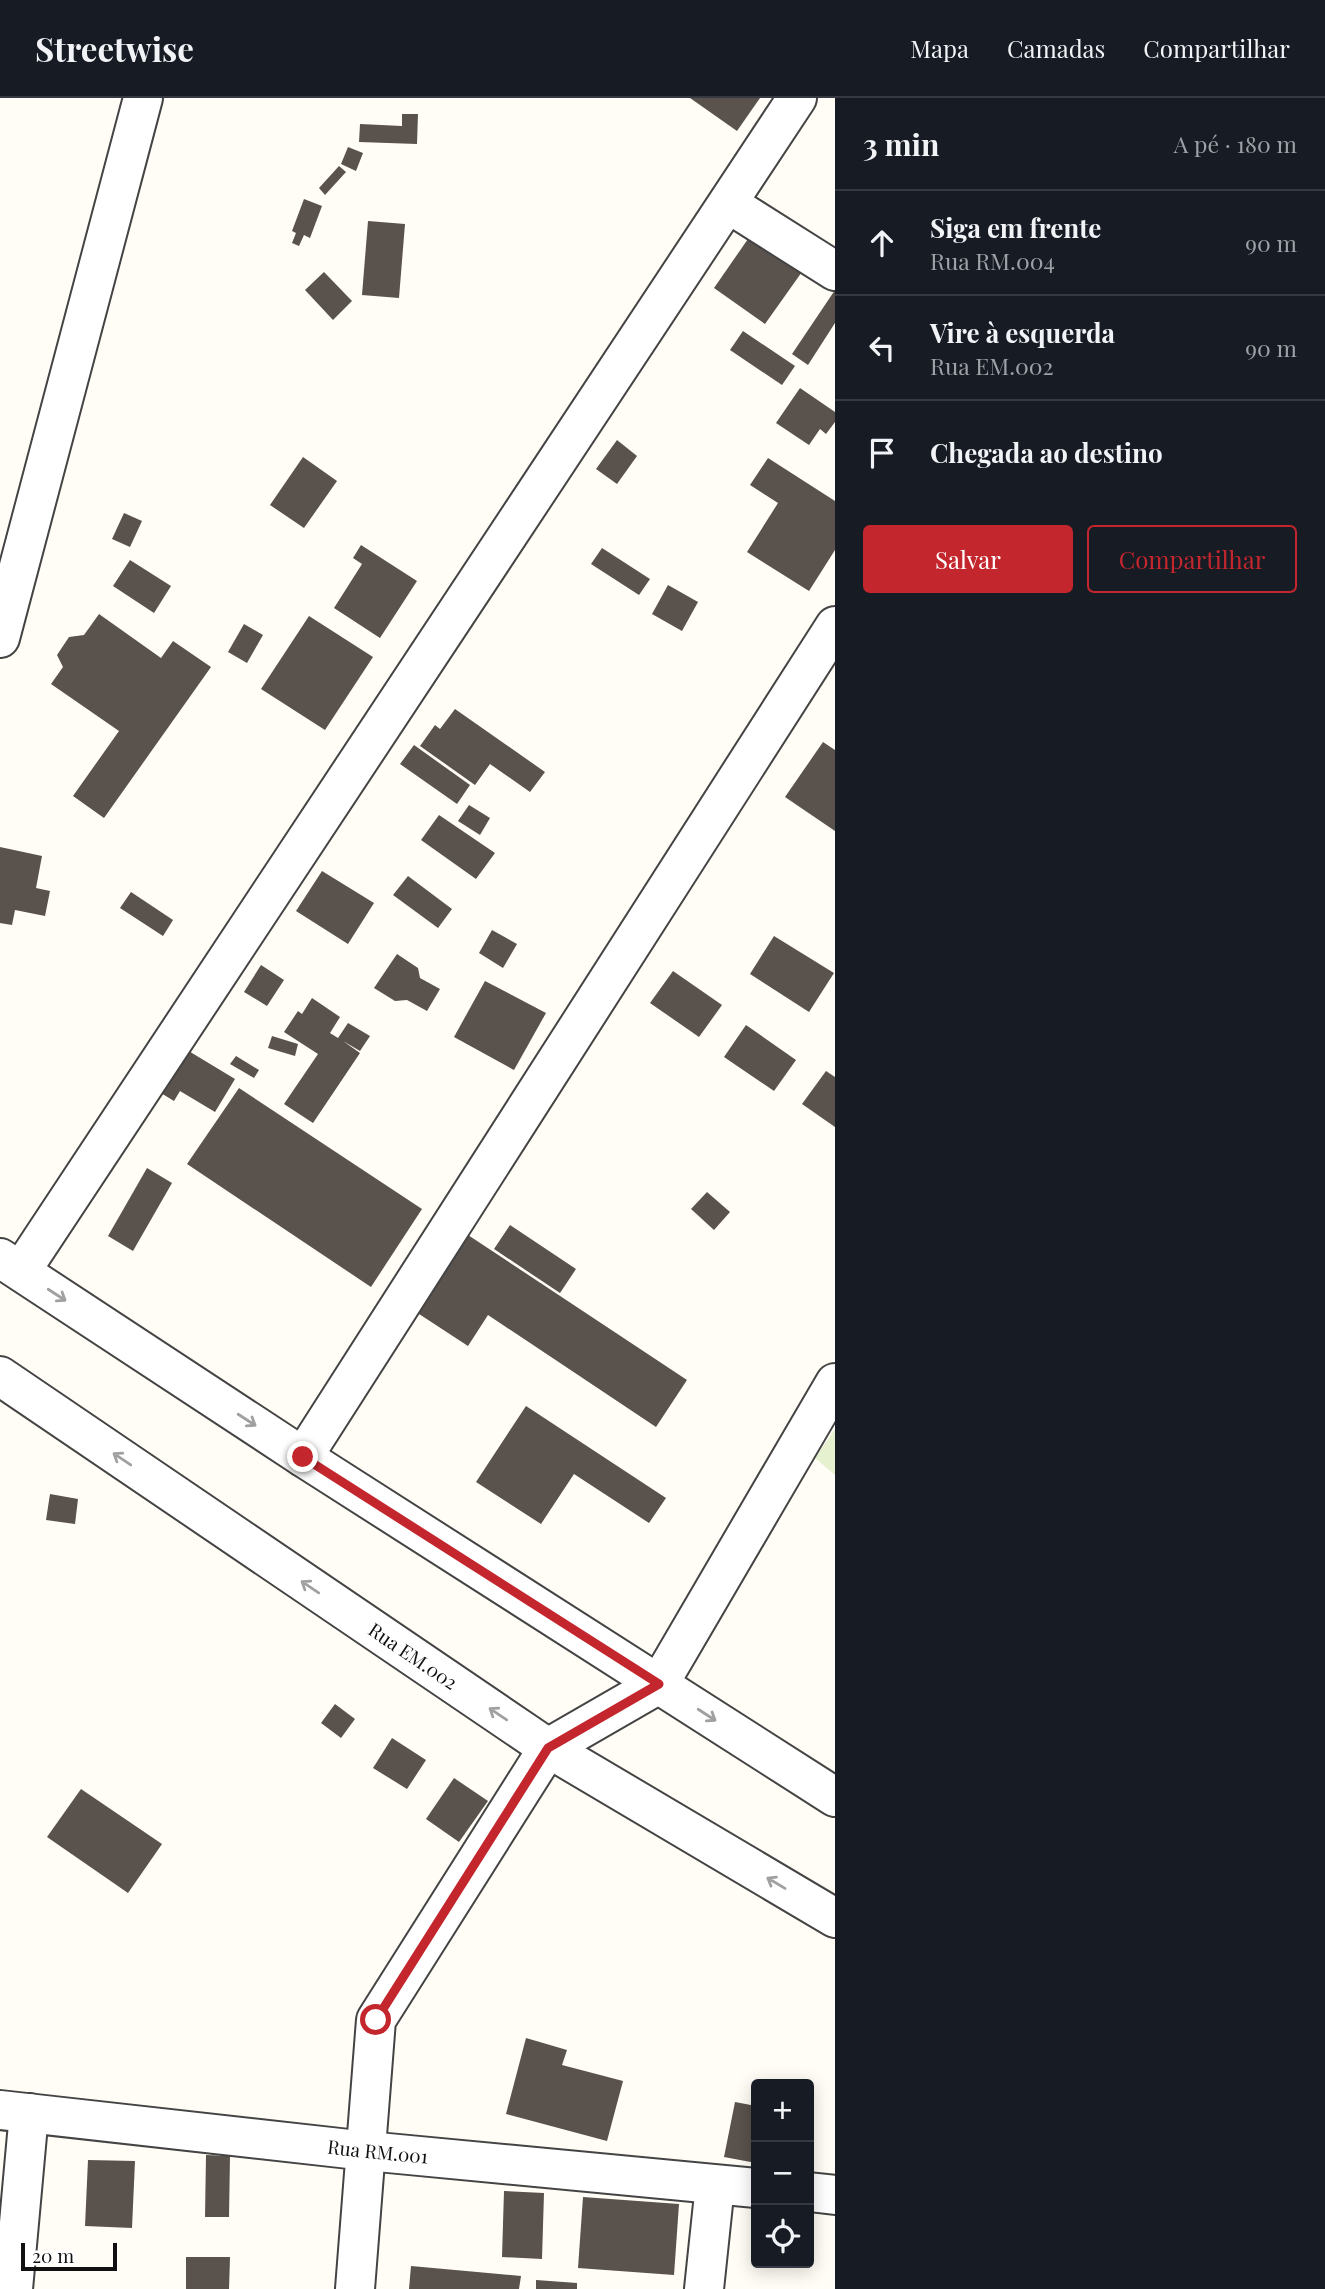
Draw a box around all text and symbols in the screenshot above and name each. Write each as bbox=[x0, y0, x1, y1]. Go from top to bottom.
text: Streetwise bbox=[35, 26, 194, 70]
text: Mapa bbox=[910, 32, 969, 64]
text: Camadas bbox=[1007, 32, 1105, 64]
text: Compartilhar bbox=[1143, 32, 1290, 64]
text: 3 min bbox=[863, 124, 939, 164]
text: A pé · 180 m bbox=[1174, 128, 1297, 159]
text: Siga em frente bbox=[930, 210, 1101, 245]
icon: ahead bbox=[863, 224, 901, 262]
text: 90 m bbox=[1245, 227, 1297, 258]
text: Rua RM.004 bbox=[930, 245, 1055, 276]
text: Vire à esquerda bbox=[930, 315, 1115, 350]
icon: left bbox=[863, 329, 901, 367]
text: 90 m bbox=[1245, 332, 1297, 363]
text: Rua EM.002 bbox=[930, 350, 1054, 381]
icon: arrive bbox=[863, 434, 901, 472]
text: Chegada ao destino bbox=[930, 435, 1163, 470]
button: Salvar bbox=[863, 525, 1073, 593]
button: Compartilhar bbox=[1087, 525, 1297, 593]
one-way arrow bbox=[47, 1288, 66, 1302]
one-way arrow bbox=[237, 1413, 256, 1427]
route end bbox=[287, 1441, 318, 1472]
one-way arrow bbox=[112, 1452, 132, 1466]
one-way arrow bbox=[301, 1579, 320, 1594]
street label: Rua EM.002 bbox=[364, 1616, 463, 1695]
one-way arrow bbox=[489, 1707, 508, 1721]
one-way arrow bbox=[697, 1707, 716, 1722]
one-way arrow bbox=[767, 1876, 787, 1890]
route start bbox=[360, 2004, 391, 2035]
map controls bbox=[751, 2079, 814, 2268]
button: + bbox=[751, 2079, 814, 2142]
street label: Rua RM.001 bbox=[326, 2133, 429, 2169]
button: − bbox=[751, 2142, 814, 2205]
button: locate bbox=[751, 2205, 814, 2268]
scale bar bbox=[21, 2240, 117, 2272]
text: 20 m bbox=[32, 2242, 74, 2268]

